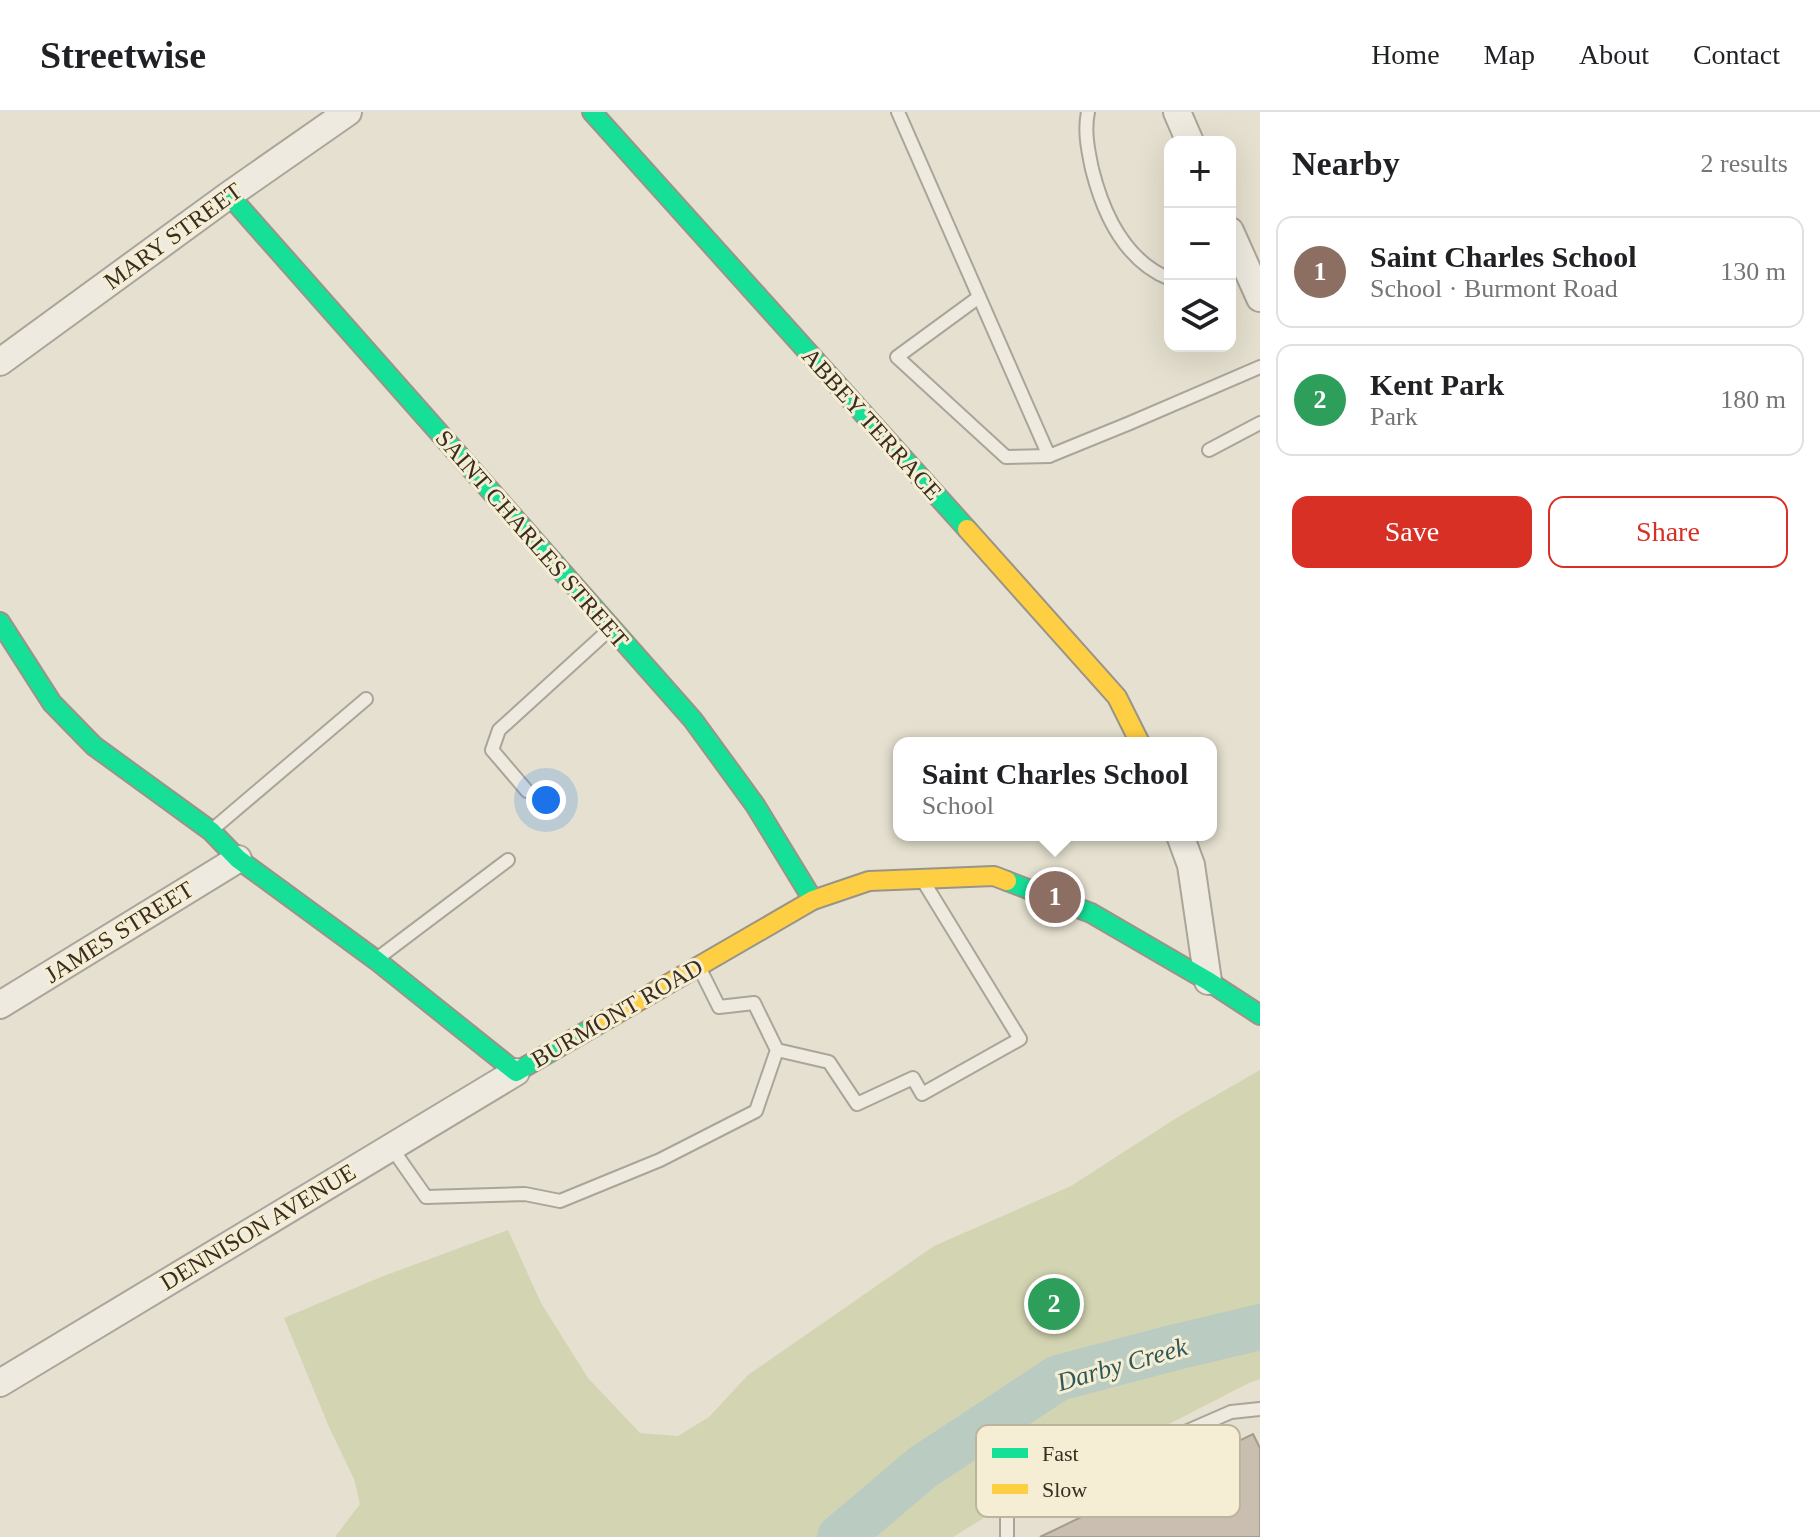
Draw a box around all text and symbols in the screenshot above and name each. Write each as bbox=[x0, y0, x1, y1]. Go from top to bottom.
text: Streetwise bbox=[40, 34, 206, 76]
text: Home bbox=[1371, 39, 1440, 70]
text: Map bbox=[1484, 39, 1535, 70]
text: About bbox=[1579, 39, 1649, 70]
text: Contact bbox=[1693, 39, 1780, 70]
map controls bbox=[1164, 136, 1236, 352]
button: + bbox=[1164, 136, 1236, 208]
text: Nearby bbox=[1292, 145, 1400, 182]
text: 2 results bbox=[1701, 149, 1788, 178]
street label: MARY STREET bbox=[99, 177, 247, 295]
button: − bbox=[1164, 208, 1236, 280]
text: Saint Charles School bbox=[1370, 240, 1637, 273]
text: 1 bbox=[1314, 257, 1327, 286]
text: 130 m bbox=[1720, 257, 1786, 286]
text: School · Burmont Road bbox=[1370, 274, 1618, 303]
button: layers bbox=[1164, 280, 1236, 352]
street label: ABBEY TERRACE bbox=[797, 343, 947, 505]
text: Kent Park bbox=[1370, 368, 1504, 401]
text: 2 bbox=[1314, 385, 1327, 414]
text: 180 m bbox=[1720, 385, 1786, 414]
text: Park bbox=[1370, 402, 1418, 431]
street label: SAINT CHARLES STREET bbox=[430, 425, 634, 653]
button: Save bbox=[1292, 496, 1532, 568]
button: Share bbox=[1548, 496, 1788, 568]
popup bbox=[893, 737, 1217, 841]
text: Saint Charles School bbox=[922, 757, 1188, 790]
your location bbox=[526, 780, 566, 820]
text: School bbox=[922, 791, 994, 820]
pin: 1 bbox=[1029, 867, 1081, 927]
street label: JAMES STREET bbox=[40, 876, 198, 988]
street label: BURMONT ROAD bbox=[527, 953, 707, 1073]
street label: DENNISON AVENUE bbox=[156, 1158, 360, 1296]
pin: 2 bbox=[1028, 1274, 1080, 1334]
water label: Darby Creek bbox=[1053, 1332, 1191, 1397]
legend bbox=[976, 1425, 1240, 1517]
text: Fast bbox=[1042, 1441, 1079, 1466]
text: Slow bbox=[1042, 1477, 1087, 1502]

